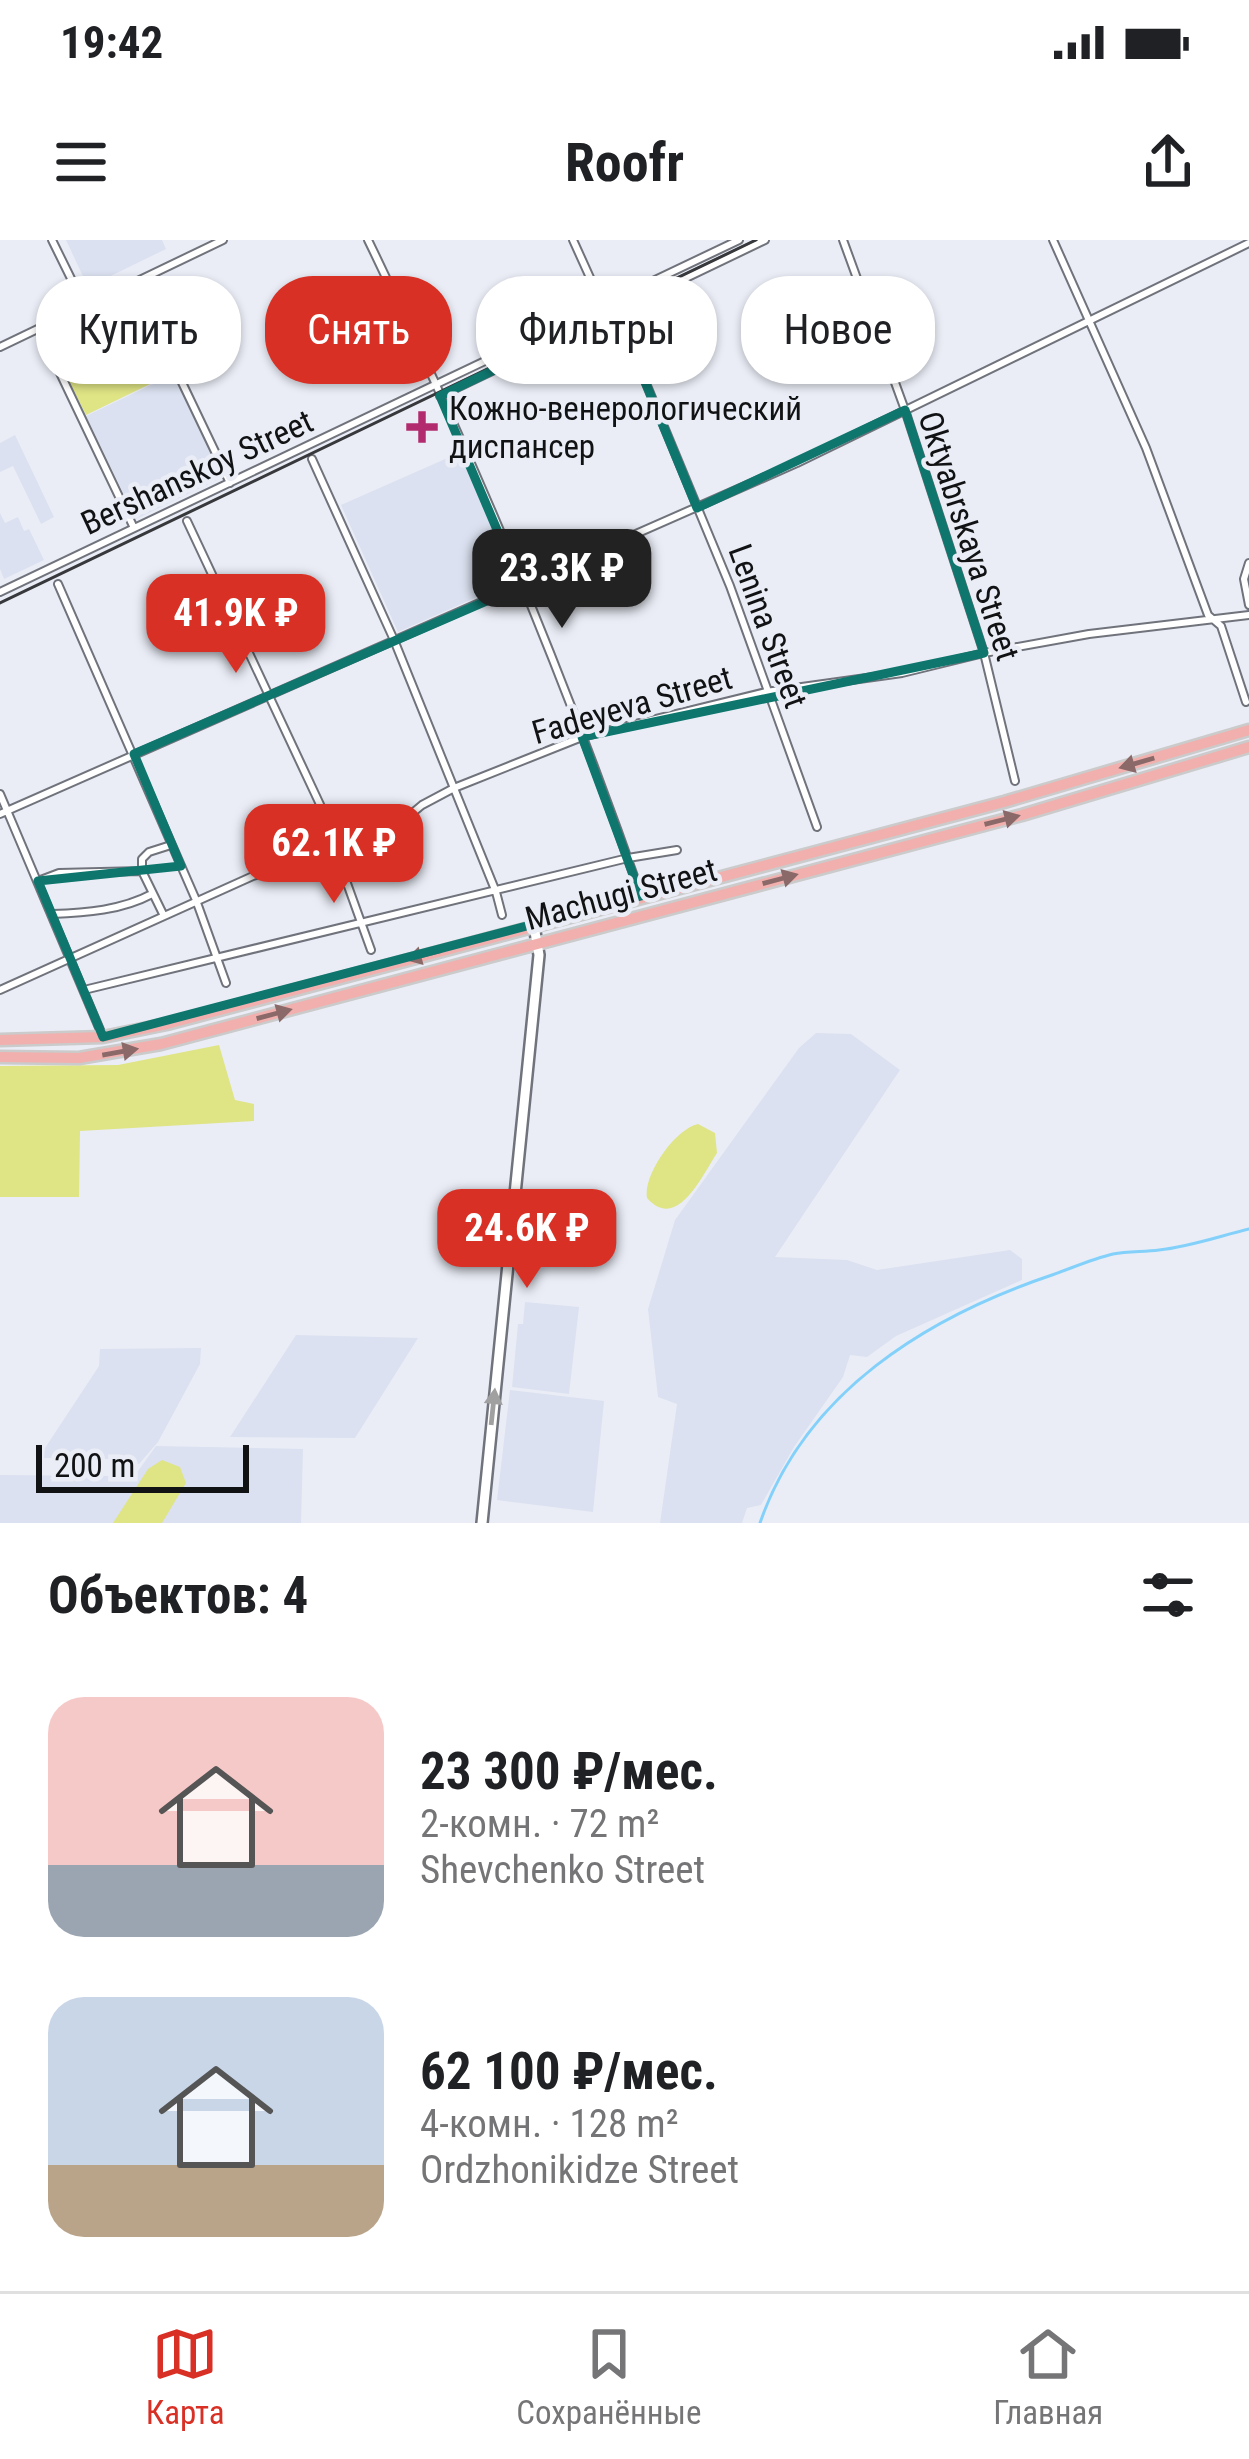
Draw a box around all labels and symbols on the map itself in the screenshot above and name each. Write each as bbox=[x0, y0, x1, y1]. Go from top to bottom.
place label: Кожно-венерологический диспансер bbox=[449, 389, 802, 466]
street label: Bershanskoy Street bbox=[75, 401, 319, 543]
street label: Oktyabrskaya Street bbox=[910, 406, 1028, 666]
marker: Кожно-венерологический диспансер bbox=[406, 411, 438, 443]
pin: 23.3K ₽ bbox=[451, 529, 673, 631]
street label: Lenina Street bbox=[720, 539, 816, 713]
pin: 41.9K ₽ bbox=[125, 574, 347, 676]
street label: Fadeyeva Street bbox=[528, 658, 736, 752]
one-way arrow bbox=[1118, 755, 1155, 774]
pin: 62.1K ₽ bbox=[223, 804, 445, 906]
one-way arrow bbox=[984, 810, 1021, 829]
street label: Machugi Street bbox=[521, 850, 721, 938]
one-way arrow bbox=[762, 869, 798, 887]
one-way arrow bbox=[405, 947, 442, 966]
one-way arrow bbox=[256, 1003, 293, 1022]
one-way arrow bbox=[102, 1042, 139, 1061]
pin: 24.6K ₽ bbox=[416, 1189, 638, 1291]
one-way arrow bbox=[484, 1387, 503, 1425]
scale bar bbox=[36, 1439, 249, 1492]

